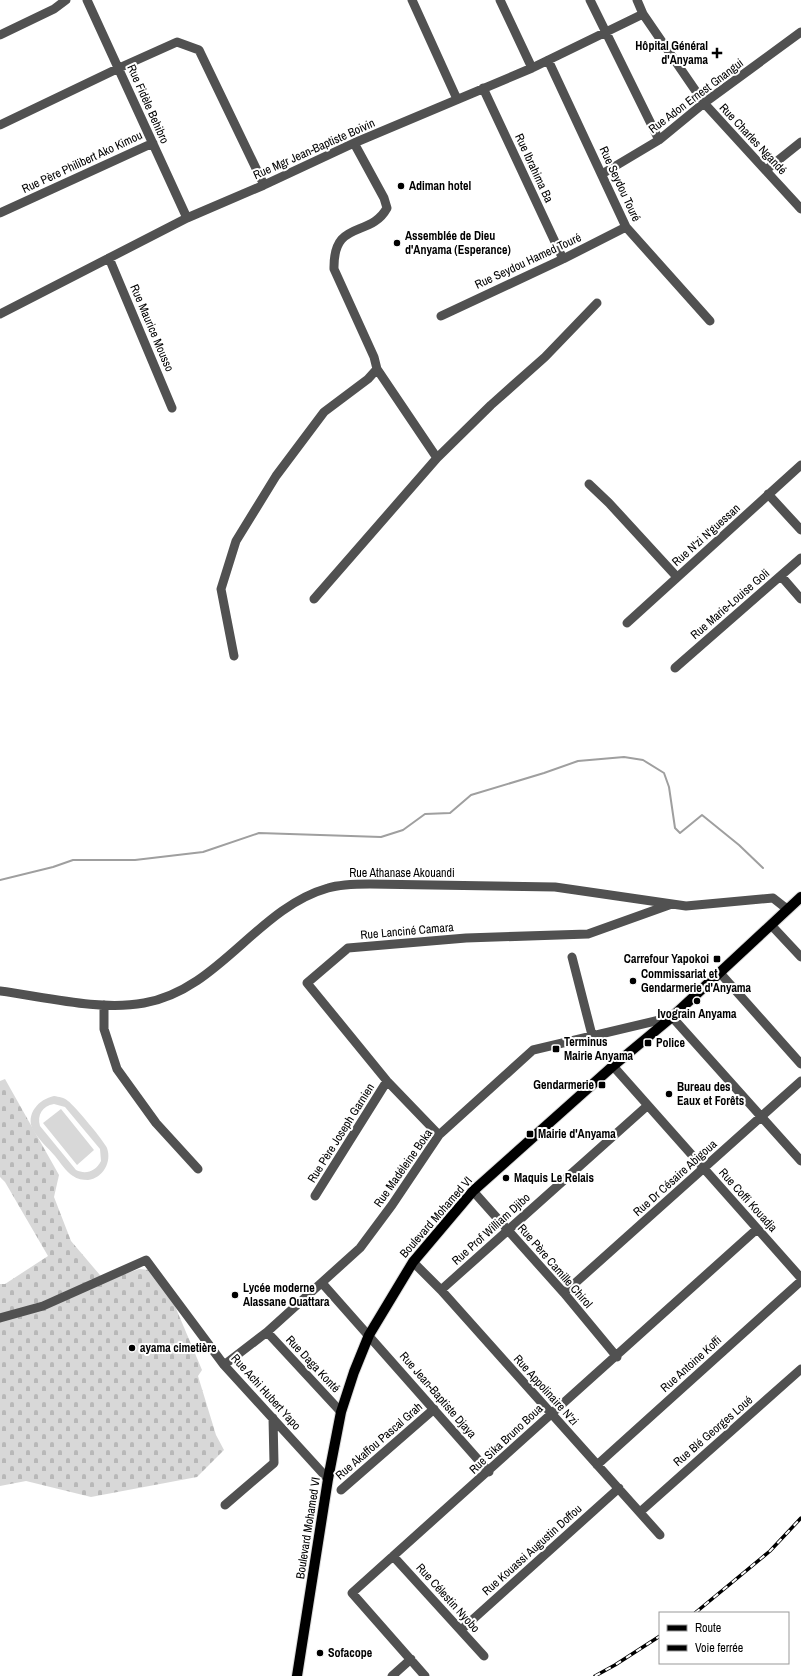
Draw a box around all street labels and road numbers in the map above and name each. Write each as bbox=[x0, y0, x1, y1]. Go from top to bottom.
street label: Rue Adon Ernest Gnangui bbox=[645, 55, 747, 137]
street label: Rue Fidèle Behibro bbox=[123, 62, 173, 146]
street label: Rue Charles Ngandé bbox=[716, 100, 790, 178]
street label: Rue Mgr Jean-Baptiste Boivin bbox=[251, 115, 377, 183]
street label: Rue Père Philibert Ako Kimou bbox=[19, 127, 145, 197]
street label: Rue Ibrahima Ba bbox=[511, 131, 557, 206]
street label: Rue Seydou Touré bbox=[596, 144, 644, 224]
street label: Rue Seydou Hamed Touré bbox=[472, 229, 584, 293]
street label: Rue Maurice Mousso bbox=[126, 282, 178, 374]
street label: Rue N'zi N'guessan bbox=[669, 500, 743, 570]
street label: Rue Marie-Louise Goli bbox=[687, 565, 773, 643]
street label: Rue Athanase Akouandi bbox=[349, 865, 455, 881]
street label: Rue Lanciné Camara bbox=[360, 919, 455, 943]
street label: Rue Père Joseph Garnien bbox=[304, 1080, 378, 1186]
street label: Rue Madéleine Boka bbox=[370, 1125, 436, 1210]
street label: Rue Dr Césaire Abigoua bbox=[630, 1136, 721, 1220]
street label: Rue Coffi Kouadja bbox=[715, 1165, 781, 1236]
street label: Boulevard Mohamed VI bbox=[396, 1173, 476, 1261]
street label: Rue Prof William Djibo bbox=[448, 1190, 534, 1268]
street label: Rue Père Camille Chirol bbox=[514, 1221, 596, 1311]
street label: Rue Daga Konté bbox=[282, 1332, 344, 1396]
street label: Rue Antoine Koffi bbox=[657, 1332, 725, 1396]
street label: Rue Jean-Baptiste Djaya bbox=[396, 1348, 480, 1442]
street label: Rue Achi Hubert Yapo bbox=[228, 1351, 304, 1433]
street label: Rue Appolinaire N'zi bbox=[510, 1351, 582, 1429]
street label: Rue Blé Georges Loué bbox=[670, 1392, 756, 1470]
street label: Rue Akaffou Pascal Grah bbox=[332, 1399, 426, 1483]
street label: Rue Sika Bruno Boua bbox=[466, 1400, 547, 1477]
street label: Boulevard Mohamed VI bbox=[292, 1476, 324, 1580]
street label: Rue Kouassi Augustin Doffou bbox=[479, 1501, 585, 1599]
street label: Rue Célestin Nyobo bbox=[413, 1560, 483, 1636]

